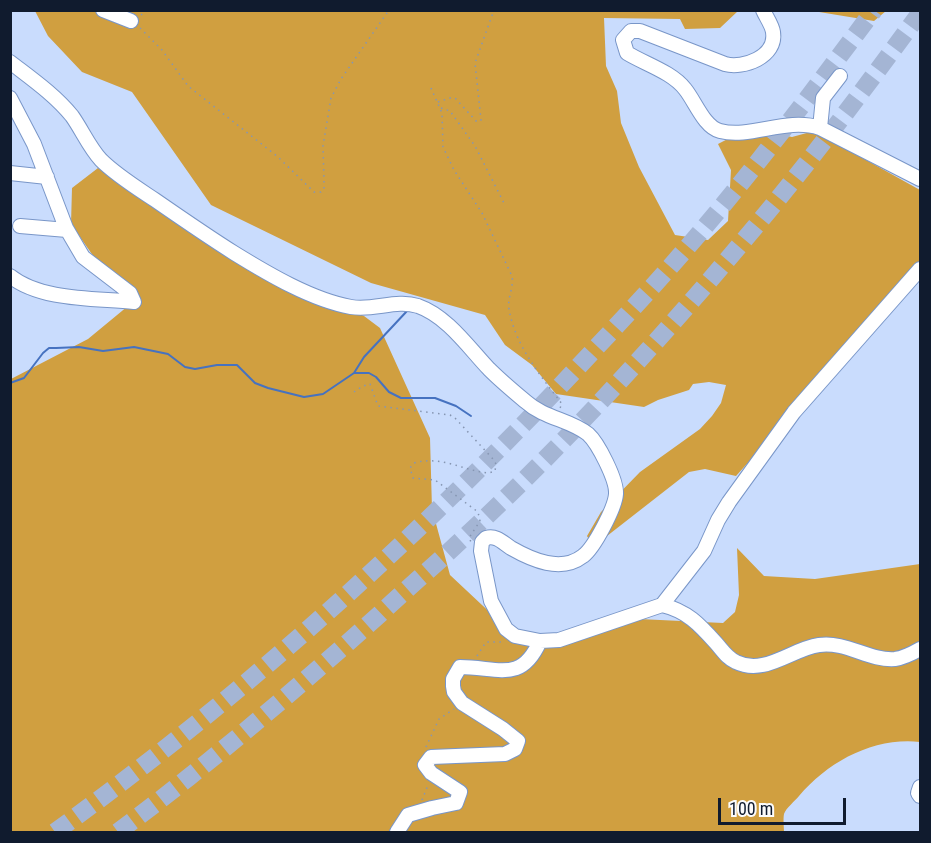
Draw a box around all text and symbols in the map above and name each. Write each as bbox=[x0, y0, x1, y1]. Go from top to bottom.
scale bar bbox=[721, 786, 848, 824]
text: 100 m bbox=[729, 798, 773, 819]

